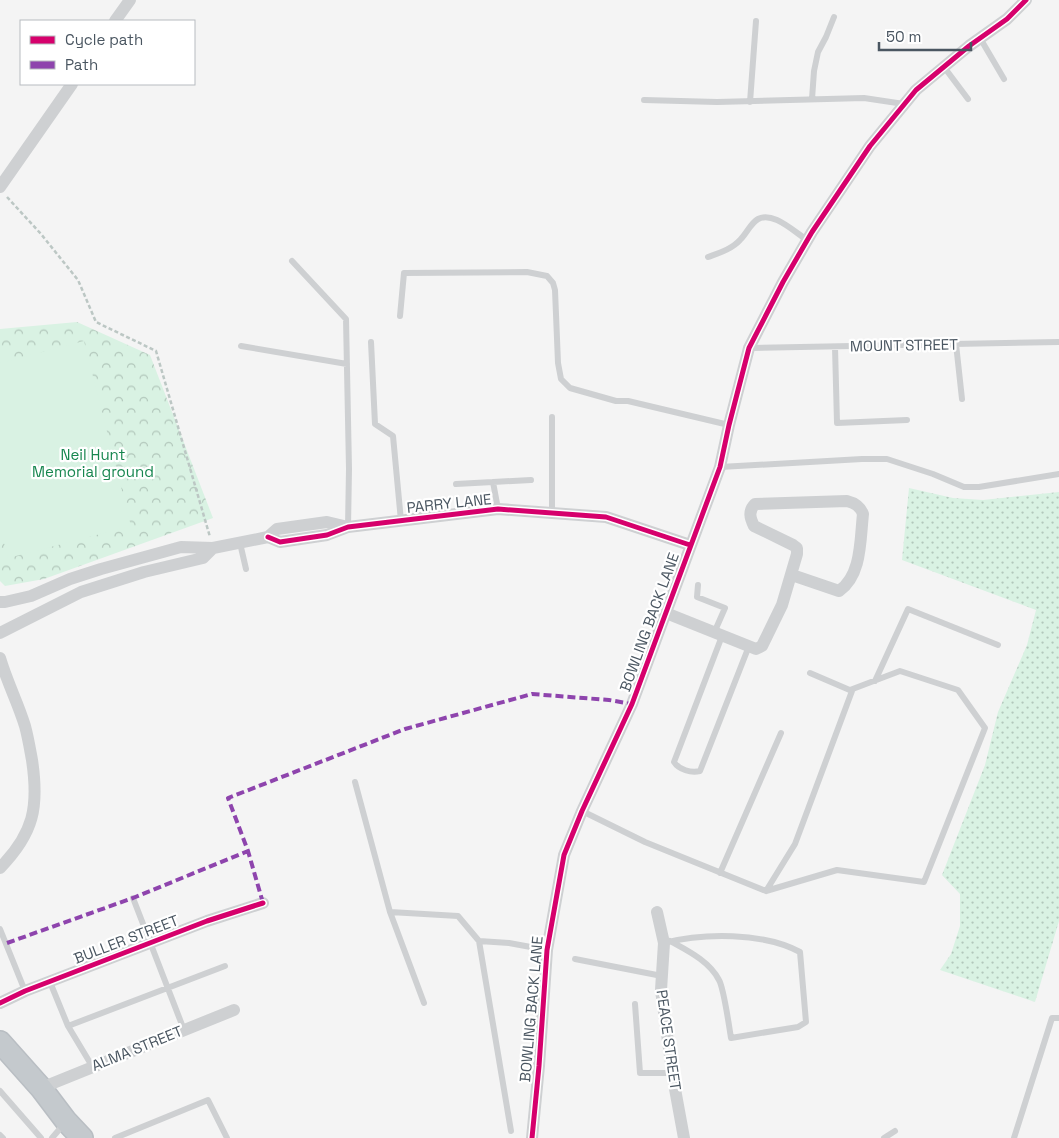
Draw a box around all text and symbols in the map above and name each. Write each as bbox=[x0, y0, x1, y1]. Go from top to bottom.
legend bbox=[20, 20, 195, 85]
scale bar bbox=[879, 20, 972, 52]
text: 50 m bbox=[886, 27, 921, 46]
text: Cycle path bbox=[65, 30, 143, 49]
text: Path bbox=[65, 55, 98, 74]
street label: MOUNT STREET bbox=[850, 335, 958, 355]
park label: Neil Hunt Memorial ground bbox=[32, 445, 154, 481]
street label: PARRY LANE bbox=[406, 489, 492, 517]
street label: BOWLING BACK LANE bbox=[615, 550, 683, 694]
street label: BULLER STREET bbox=[71, 910, 181, 968]
street label: BOWLING BACK LANE bbox=[515, 935, 547, 1083]
street label: PEACE STREET bbox=[653, 988, 685, 1092]
street label: ALMA STREET bbox=[89, 1021, 185, 1075]

